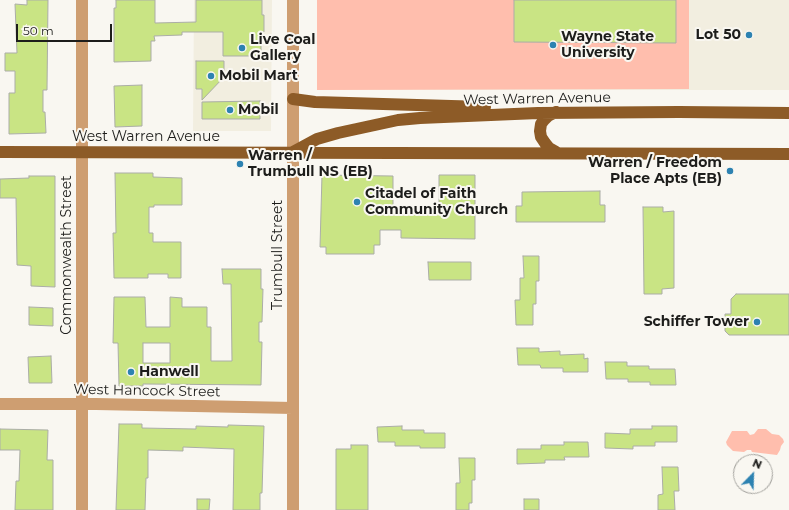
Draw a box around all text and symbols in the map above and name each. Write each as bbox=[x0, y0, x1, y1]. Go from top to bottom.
scale bar bbox=[18, 16, 114, 42]
text: 50 m bbox=[23, 23, 54, 38]
place label: Lot 50 bbox=[696, 27, 741, 43]
place label: Wayne State University bbox=[561, 29, 654, 62]
marker: Lot 50 bbox=[744, 30, 754, 40]
place label: Live Coal Gallery bbox=[250, 32, 315, 64]
marker: Wayne State University bbox=[548, 40, 558, 50]
marker: Live Coal Gallery bbox=[237, 43, 247, 53]
place label: Mobil Mart bbox=[219, 68, 298, 84]
marker: Mobil Mart bbox=[206, 71, 216, 81]
street label: West Warren Avenue bbox=[463, 89, 611, 109]
place label: Mobil bbox=[238, 102, 279, 118]
marker: Mobil bbox=[225, 105, 235, 115]
street label: West Warren Avenue bbox=[72, 129, 220, 145]
place label: Warren / Trumbull NS (EB) bbox=[248, 148, 373, 180]
place label: Warren / Freedom Place Apts (EB) bbox=[588, 155, 722, 188]
marker: Warren / Trumbull NS (EB) bbox=[235, 159, 245, 169]
marker: Warren / Freedom Place Apts (EB) bbox=[725, 166, 735, 176]
street label: Commonwealth Street bbox=[59, 175, 75, 335]
place label: Citadel of Faith Community Church bbox=[365, 186, 508, 218]
marker: Citadel of Faith Community Church bbox=[352, 197, 362, 207]
street label: Trumbull Street bbox=[270, 200, 286, 310]
place label: Schiffer Tower bbox=[644, 314, 749, 330]
marker: Schiffer Tower bbox=[752, 317, 762, 327]
place label: Hanwell bbox=[139, 364, 199, 380]
marker: Hanwell bbox=[126, 367, 136, 377]
street label: West Hancock Street bbox=[73, 381, 221, 401]
north arrow bbox=[733, 454, 773, 494]
text: N bbox=[750, 456, 764, 472]

